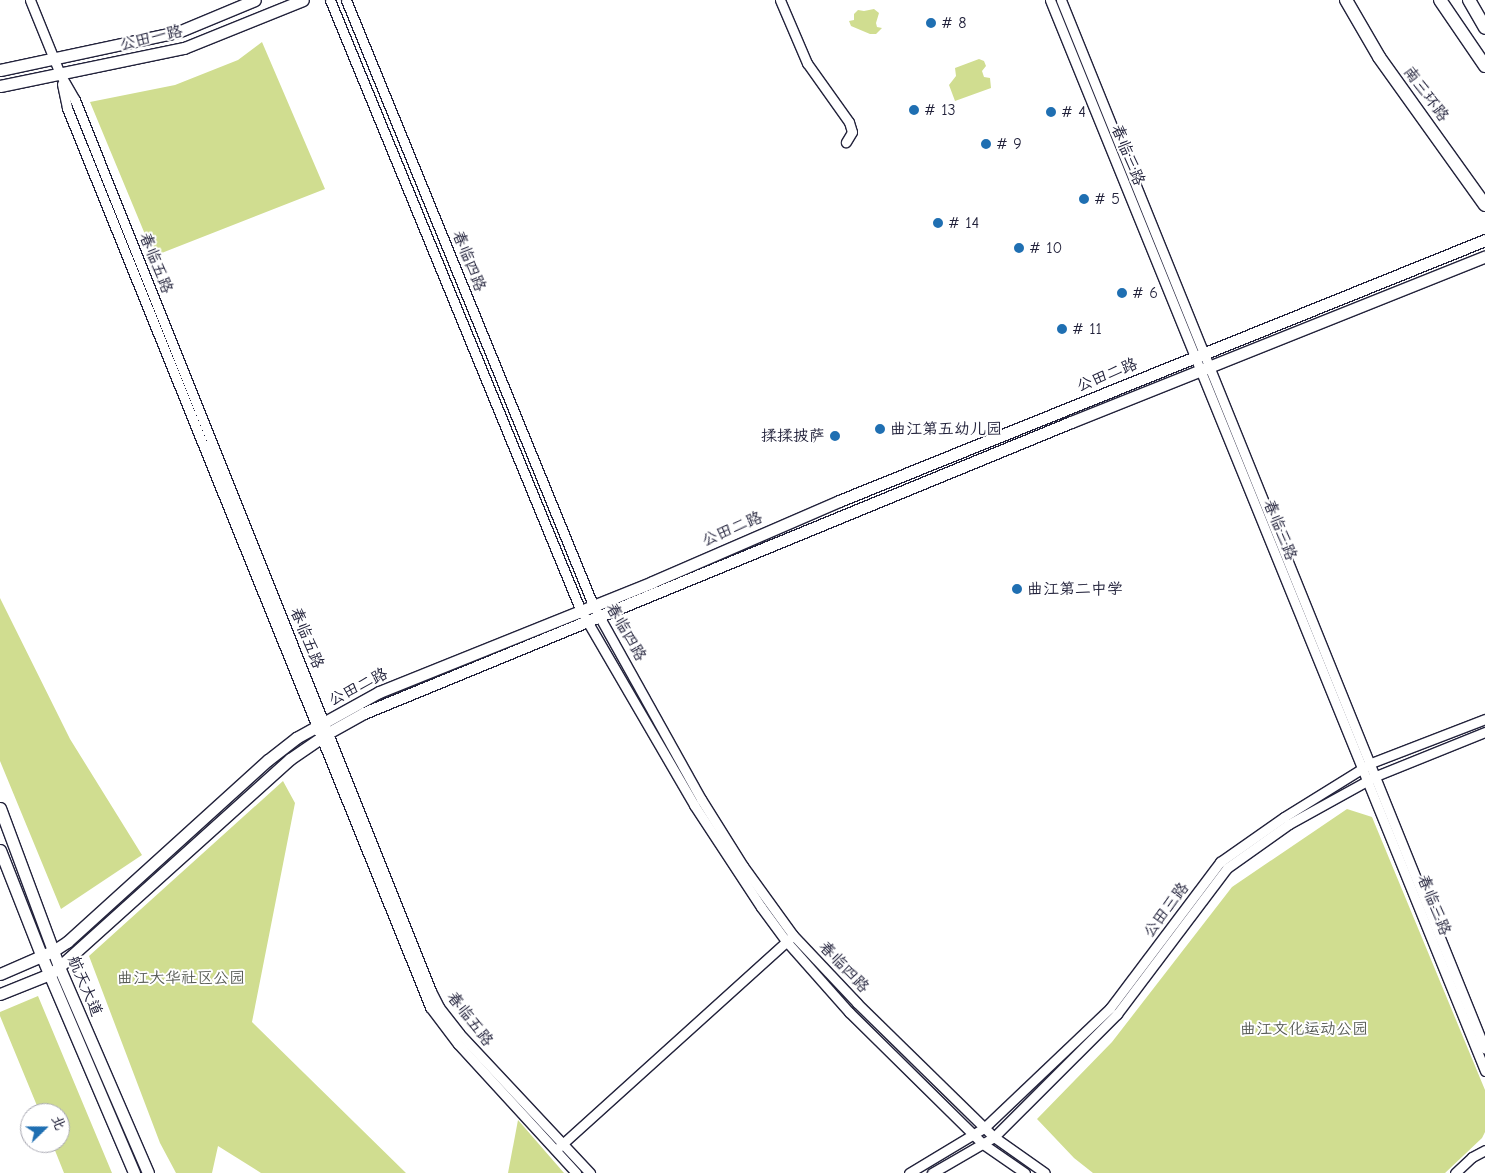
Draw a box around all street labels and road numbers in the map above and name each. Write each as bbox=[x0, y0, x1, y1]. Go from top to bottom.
street label: 公田一路 bbox=[118, 21, 184, 55]
street label: 南三环路 bbox=[1399, 63, 1453, 125]
street label: 春临三路 bbox=[1107, 122, 1149, 188]
street label: 春临四路 bbox=[448, 228, 490, 294]
street label: 春临五路 bbox=[135, 230, 177, 296]
street label: 公田二路 bbox=[1074, 354, 1140, 396]
street label: 春临三路 bbox=[1259, 497, 1301, 563]
street label: 公田二路 bbox=[699, 508, 765, 550]
street label: 春临四路 bbox=[602, 599, 650, 665]
street label: 春临五路 bbox=[286, 605, 328, 671]
street label: 公田二路 bbox=[325, 664, 391, 710]
street label: 春临三路 bbox=[1413, 872, 1455, 938]
street label: 公田三路 bbox=[1139, 879, 1193, 941]
street label: 春临四路 bbox=[815, 937, 873, 997]
street label: 航天大道 bbox=[64, 953, 106, 1019]
street label: 春临五路 bbox=[443, 988, 497, 1050]

